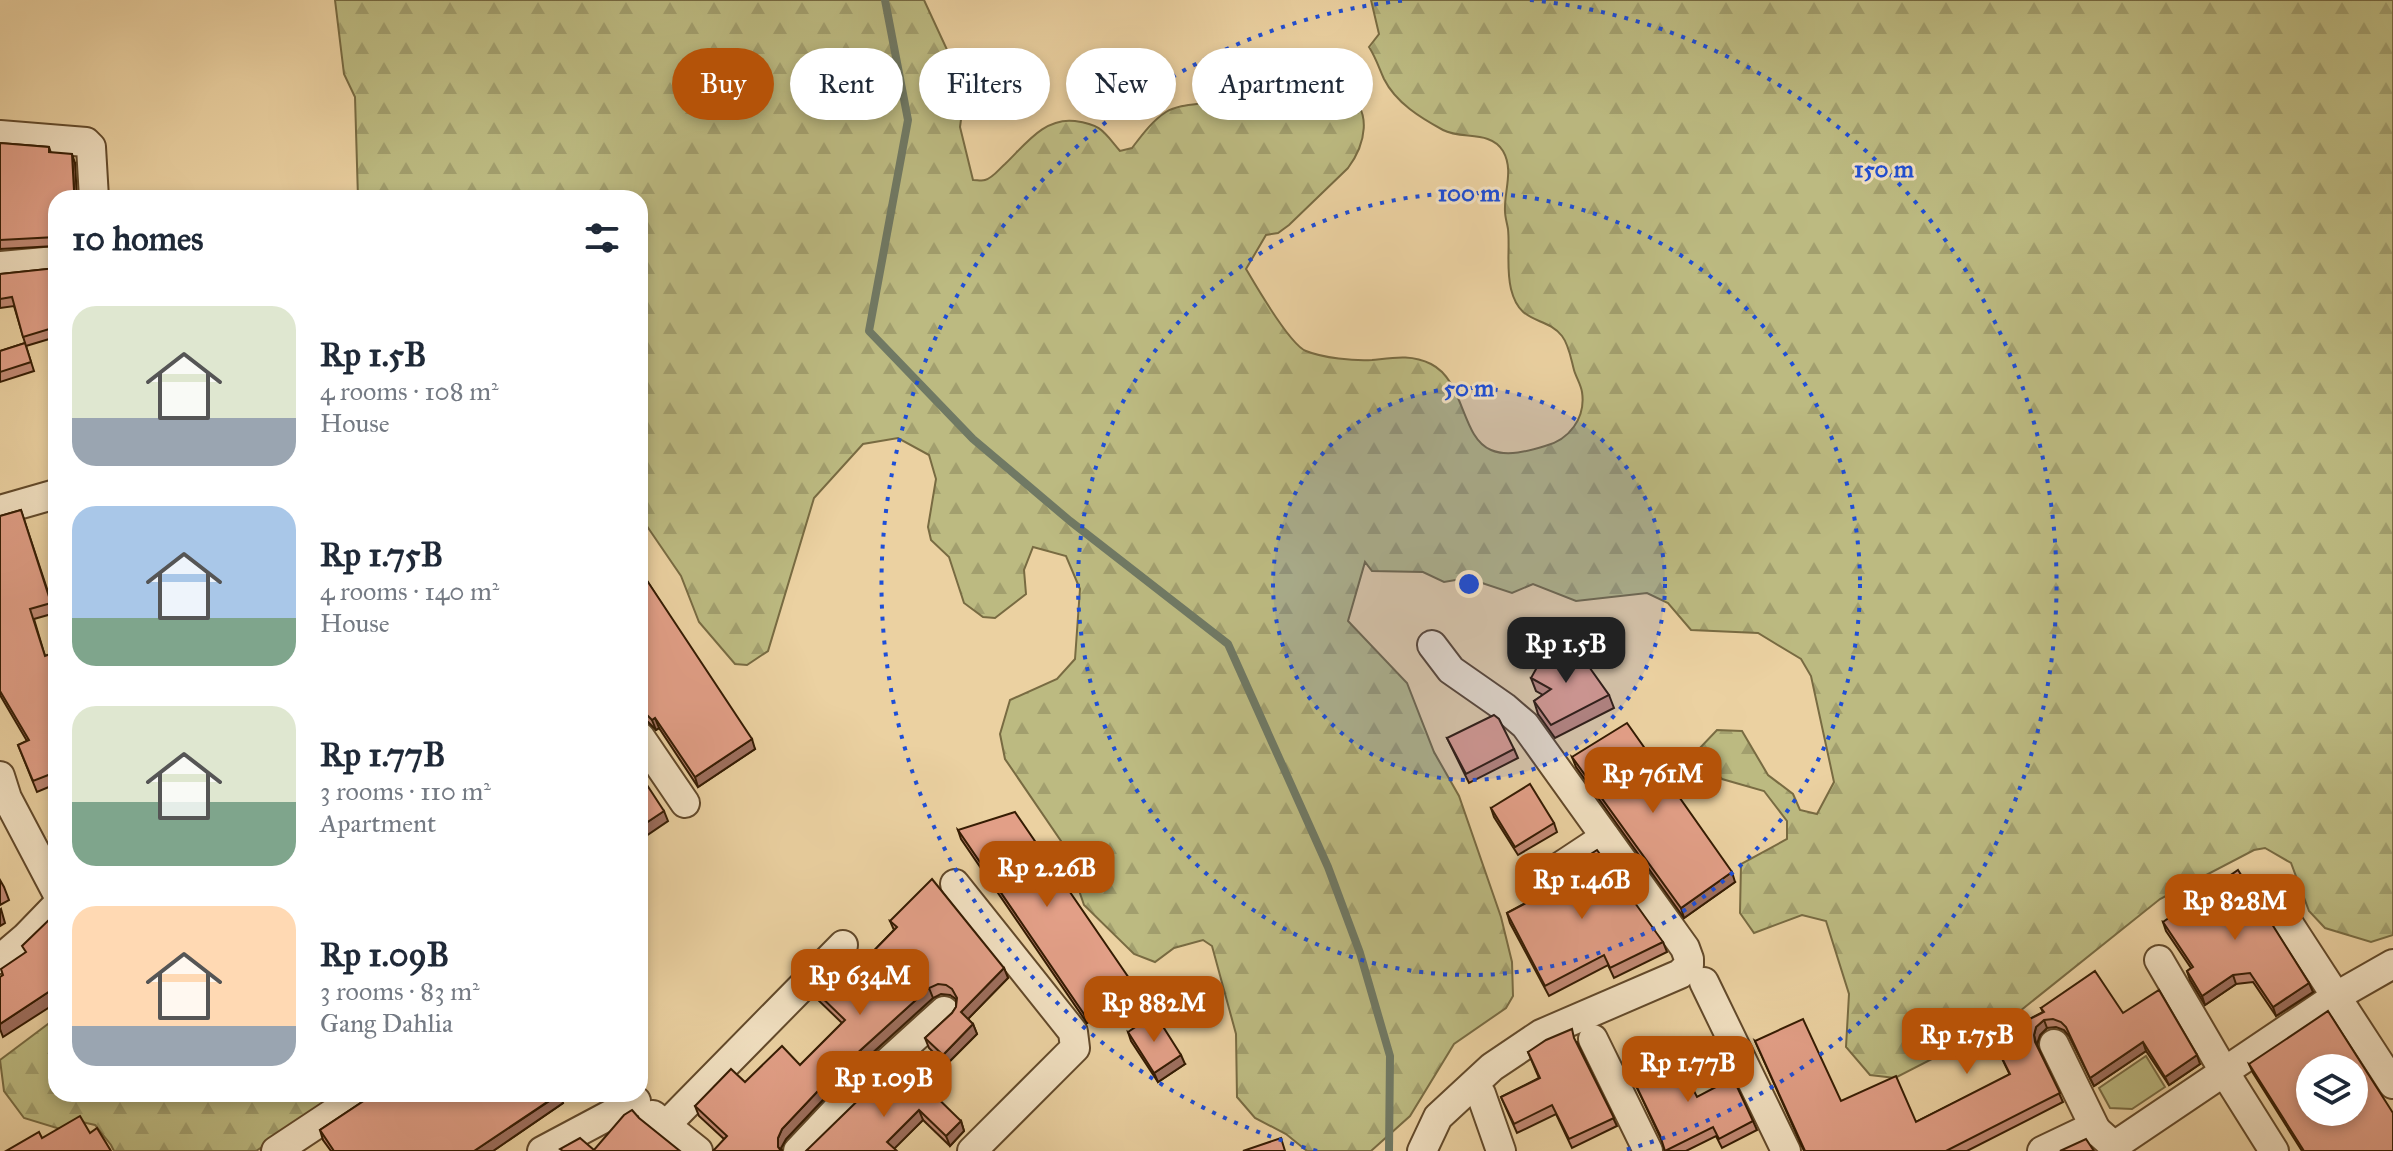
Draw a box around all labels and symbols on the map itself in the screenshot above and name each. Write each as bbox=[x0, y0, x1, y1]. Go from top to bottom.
text: 150 m bbox=[1854, 154, 1915, 184]
text: 100 m bbox=[1438, 178, 1501, 208]
text: 50 m bbox=[1444, 373, 1495, 403]
centre of rings bbox=[1455, 570, 1483, 598]
pin: Rp 1.5B bbox=[1492, 617, 1640, 685]
pin: Rp 761M bbox=[1579, 747, 1727, 815]
pin: Rp 2.26B bbox=[964, 841, 1130, 909]
pin: Rp 1.46B bbox=[1499, 853, 1665, 921]
pin: Rp 828M bbox=[2161, 874, 2309, 942]
pin: Rp 634M bbox=[786, 949, 934, 1017]
pin: Rp 882M bbox=[1080, 976, 1228, 1044]
pin: Rp 1.75B bbox=[1884, 1008, 2050, 1076]
pin: Rp 1.77B bbox=[1605, 1036, 1771, 1104]
pin: Rp 1.09B bbox=[801, 1051, 967, 1119]

